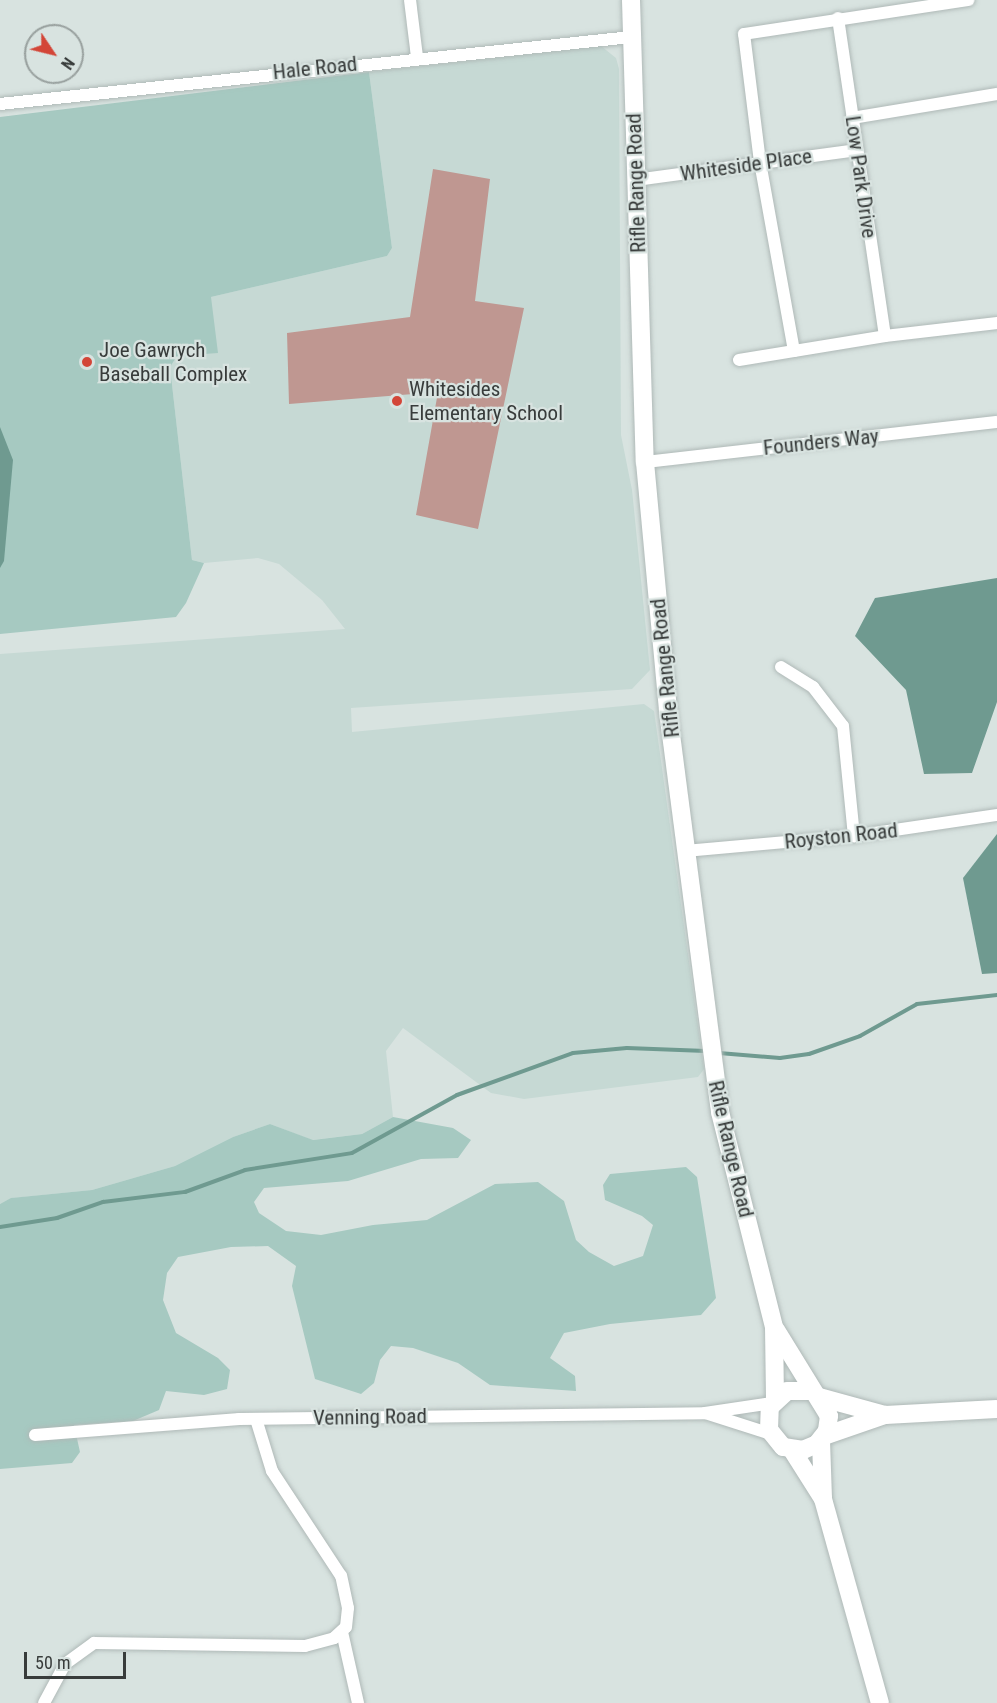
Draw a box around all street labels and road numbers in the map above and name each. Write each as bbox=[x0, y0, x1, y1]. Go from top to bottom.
street label: Hale Road bbox=[272, 51, 358, 85]
street label: Rifle Range Road bbox=[621, 113, 651, 253]
street label: Low Park Drive bbox=[840, 114, 882, 240]
street label: Whiteside Place bbox=[679, 143, 813, 187]
street label: Founders Way bbox=[762, 423, 880, 461]
street label: Rifle Range Road bbox=[645, 597, 685, 739]
street label: Royston Road bbox=[783, 818, 899, 854]
street label: Rifle Range Road bbox=[703, 1078, 759, 1220]
street label: Venning Road bbox=[313, 1403, 427, 1431]

